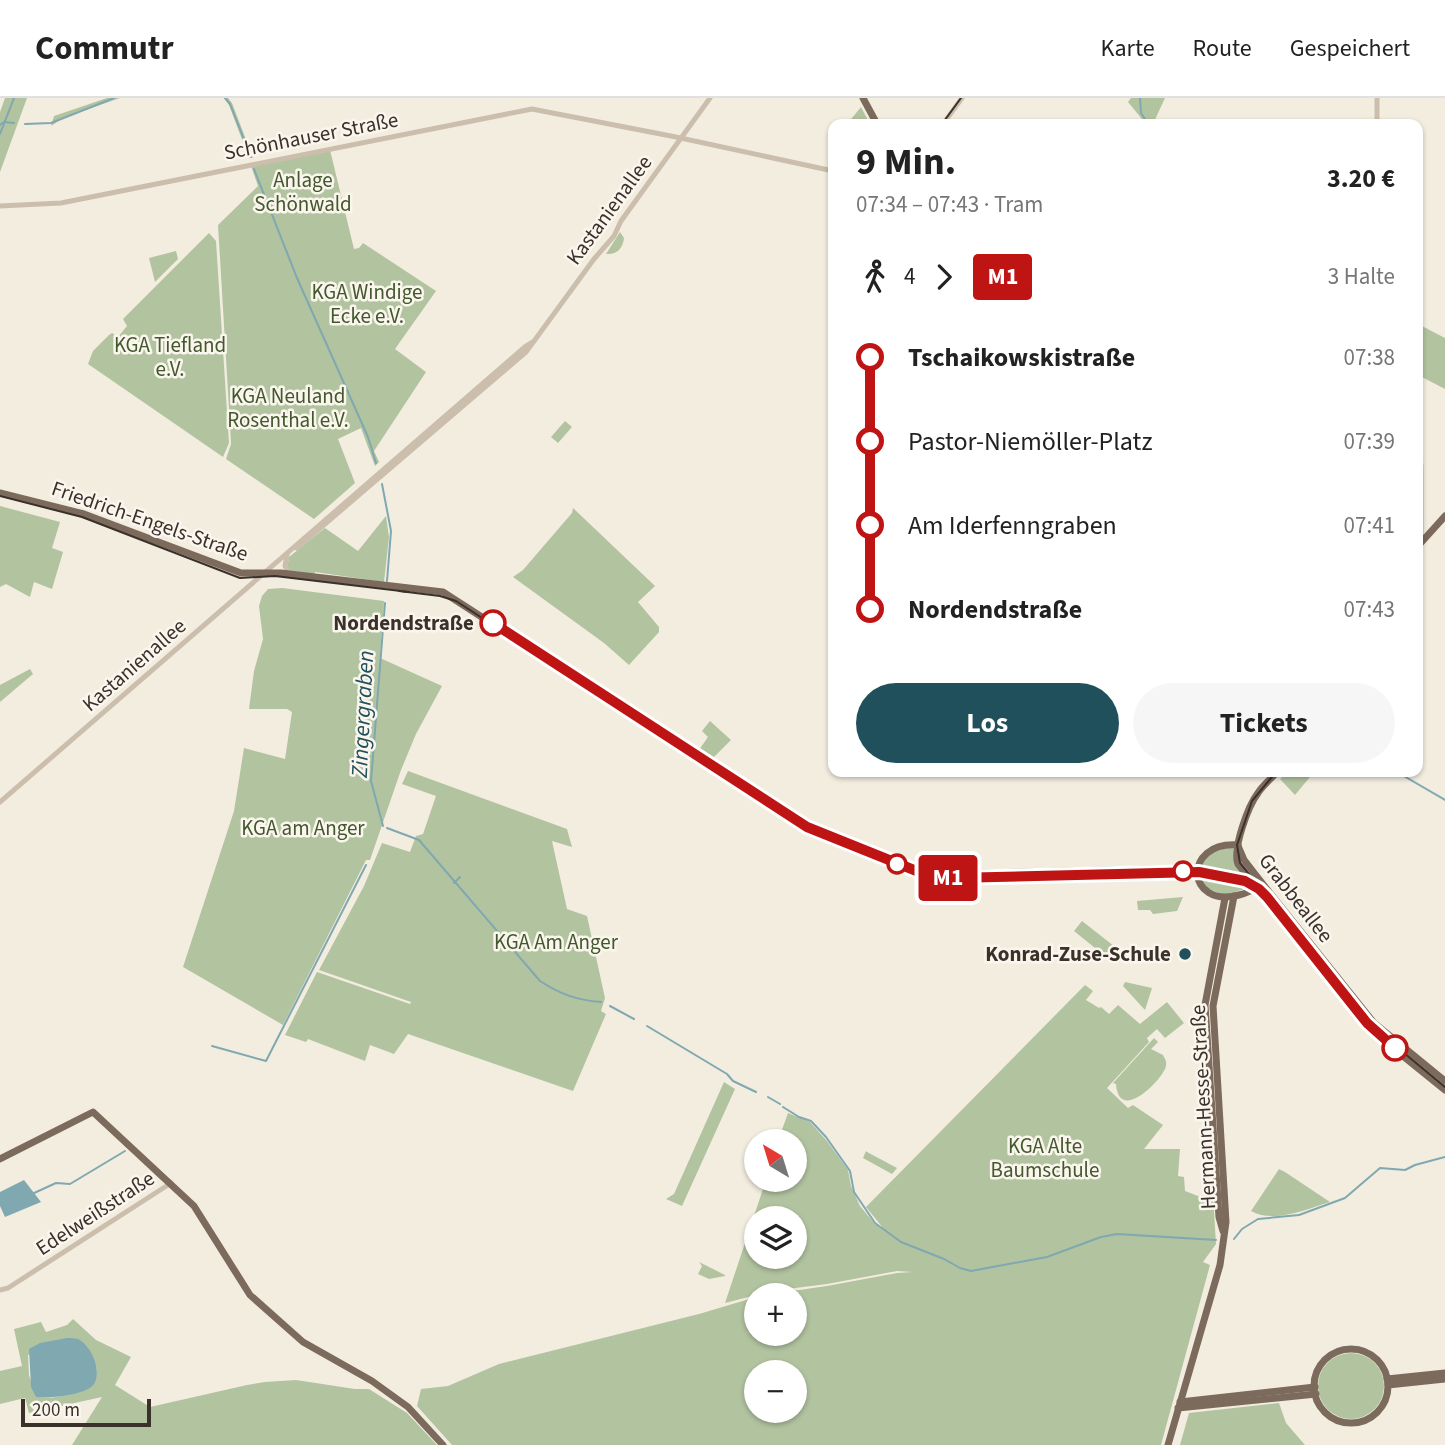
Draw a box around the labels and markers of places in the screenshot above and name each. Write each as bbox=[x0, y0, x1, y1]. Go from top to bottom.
place label: Nordendstraße bbox=[333, 608, 474, 638]
marker: Nordendstraße bbox=[480, 610, 506, 636]
unlabelled marker bbox=[887, 854, 907, 874]
unlabelled marker bbox=[1173, 861, 1193, 881]
place label: Konrad-Zuse-Schule bbox=[985, 939, 1171, 969]
marker: Konrad-Zuse-Schule bbox=[1177, 946, 1193, 962]
unlabelled marker bbox=[1382, 1035, 1408, 1061]

